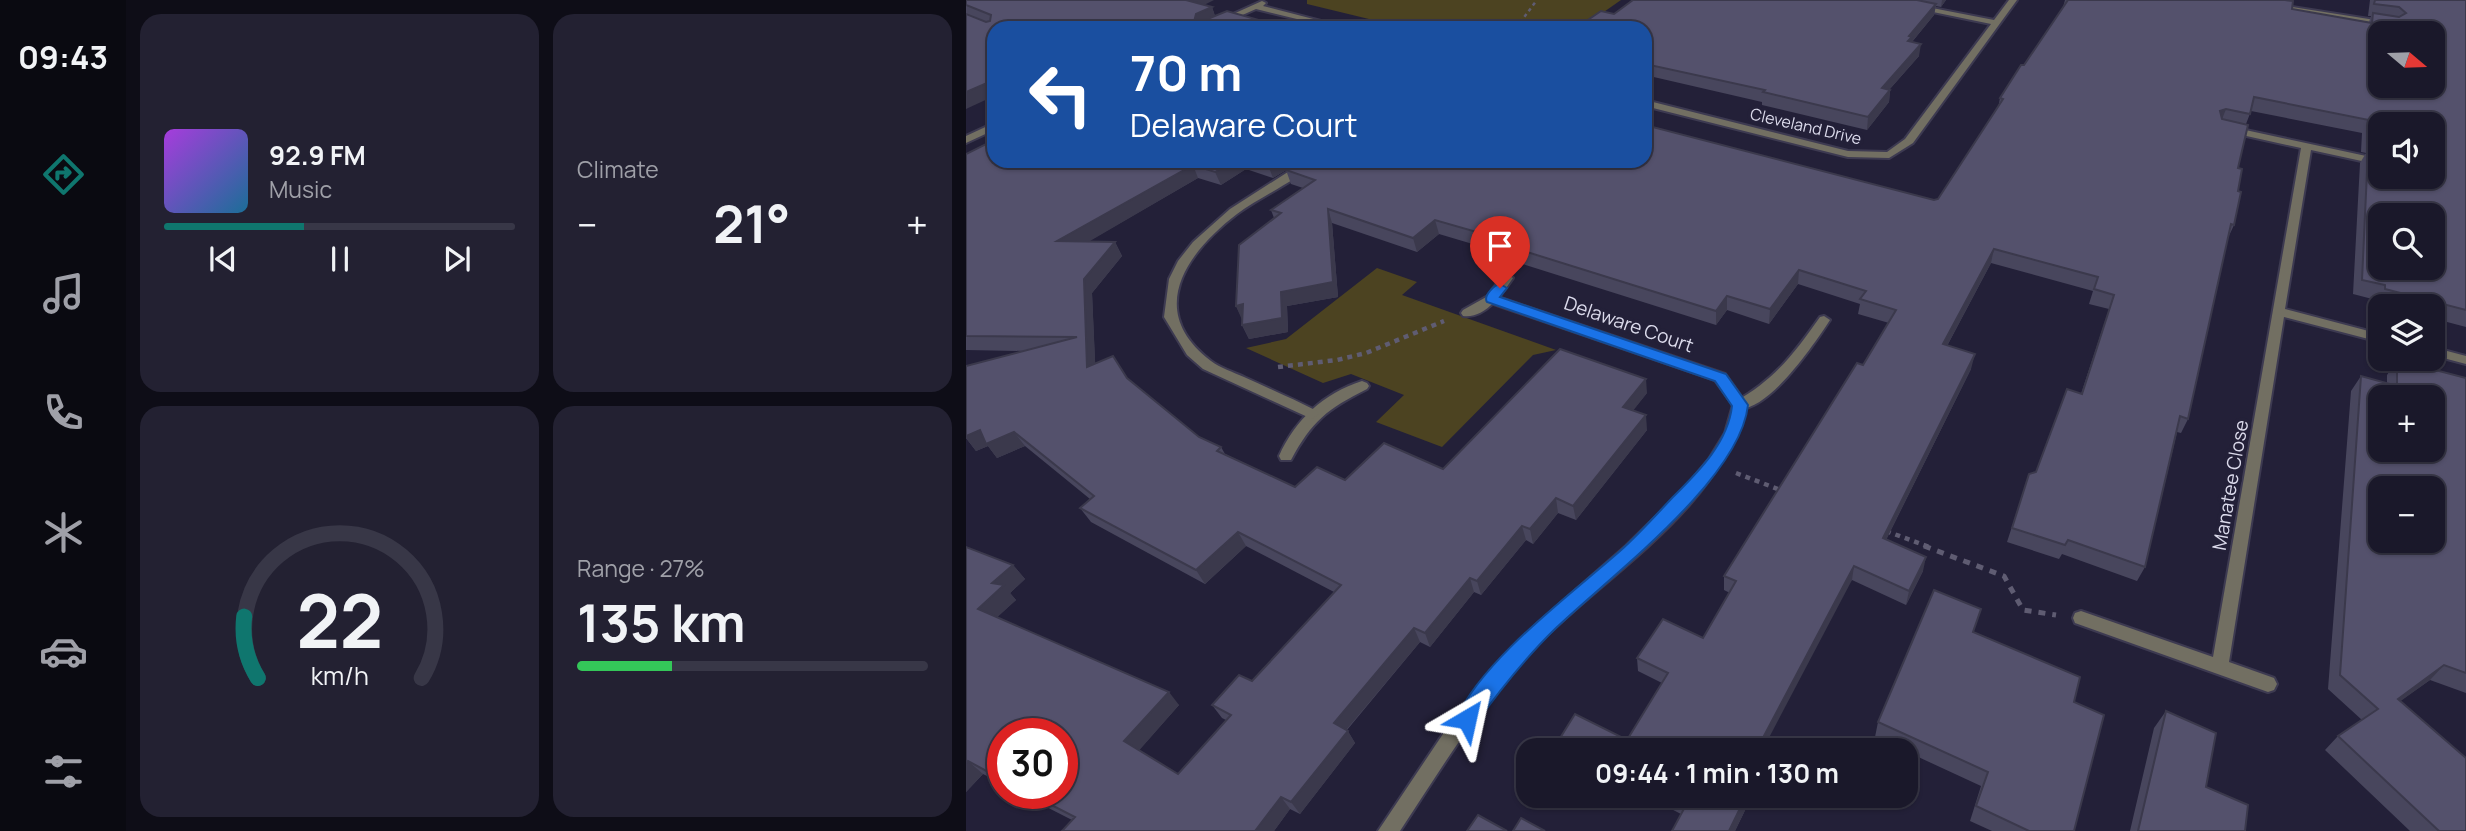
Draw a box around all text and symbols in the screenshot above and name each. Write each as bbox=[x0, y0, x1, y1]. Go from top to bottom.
north arrow bbox=[2368, 21, 2445, 98]
map controls bbox=[2368, 21, 2445, 553]
text: 09:43 bbox=[18, 35, 108, 79]
text: 70 m bbox=[1130, 39, 1242, 106]
icon: left bbox=[1015, 49, 1106, 140]
text: Delaware Court bbox=[1130, 103, 1358, 147]
street label: Cleveland Drive bbox=[1748, 103, 1864, 149]
button: sound bbox=[2368, 112, 2445, 189]
text: 92.9 FM bbox=[269, 137, 366, 173]
icon: directions bbox=[39, 150, 88, 199]
text: Climate bbox=[577, 153, 659, 185]
text: Music bbox=[269, 173, 332, 205]
text: 21° bbox=[713, 188, 790, 259]
text: − bbox=[577, 198, 598, 250]
text: + bbox=[906, 198, 928, 250]
button: search bbox=[2368, 203, 2445, 280]
pin bbox=[1470, 216, 1530, 288]
icon: arrive bbox=[1481, 227, 1519, 265]
icon: previous bbox=[204, 240, 242, 278]
icon: pause bbox=[321, 240, 359, 278]
icon: next bbox=[438, 240, 476, 278]
icon: music bbox=[39, 269, 88, 318]
street label: Delaware Court bbox=[1561, 290, 1697, 358]
button: layers bbox=[2368, 294, 2445, 371]
button: + bbox=[2368, 385, 2445, 462]
icon: phone bbox=[39, 388, 88, 437]
street label: Manatee Close bbox=[2206, 418, 2254, 552]
button: − bbox=[2368, 476, 2445, 553]
icon: climate bbox=[39, 508, 88, 557]
text: Range · 27% bbox=[577, 552, 705, 584]
text: 22 bbox=[296, 570, 383, 670]
text: 135 km bbox=[577, 587, 746, 658]
icon: car bbox=[39, 627, 88, 676]
text: km/h bbox=[310, 657, 369, 692]
position arrow bbox=[1430, 682, 1504, 756]
speed limit sign: 30 bbox=[987, 718, 1078, 809]
icon: filters bbox=[39, 747, 88, 796]
text: 09:44 · 1 min · 130 m bbox=[1595, 755, 1839, 791]

